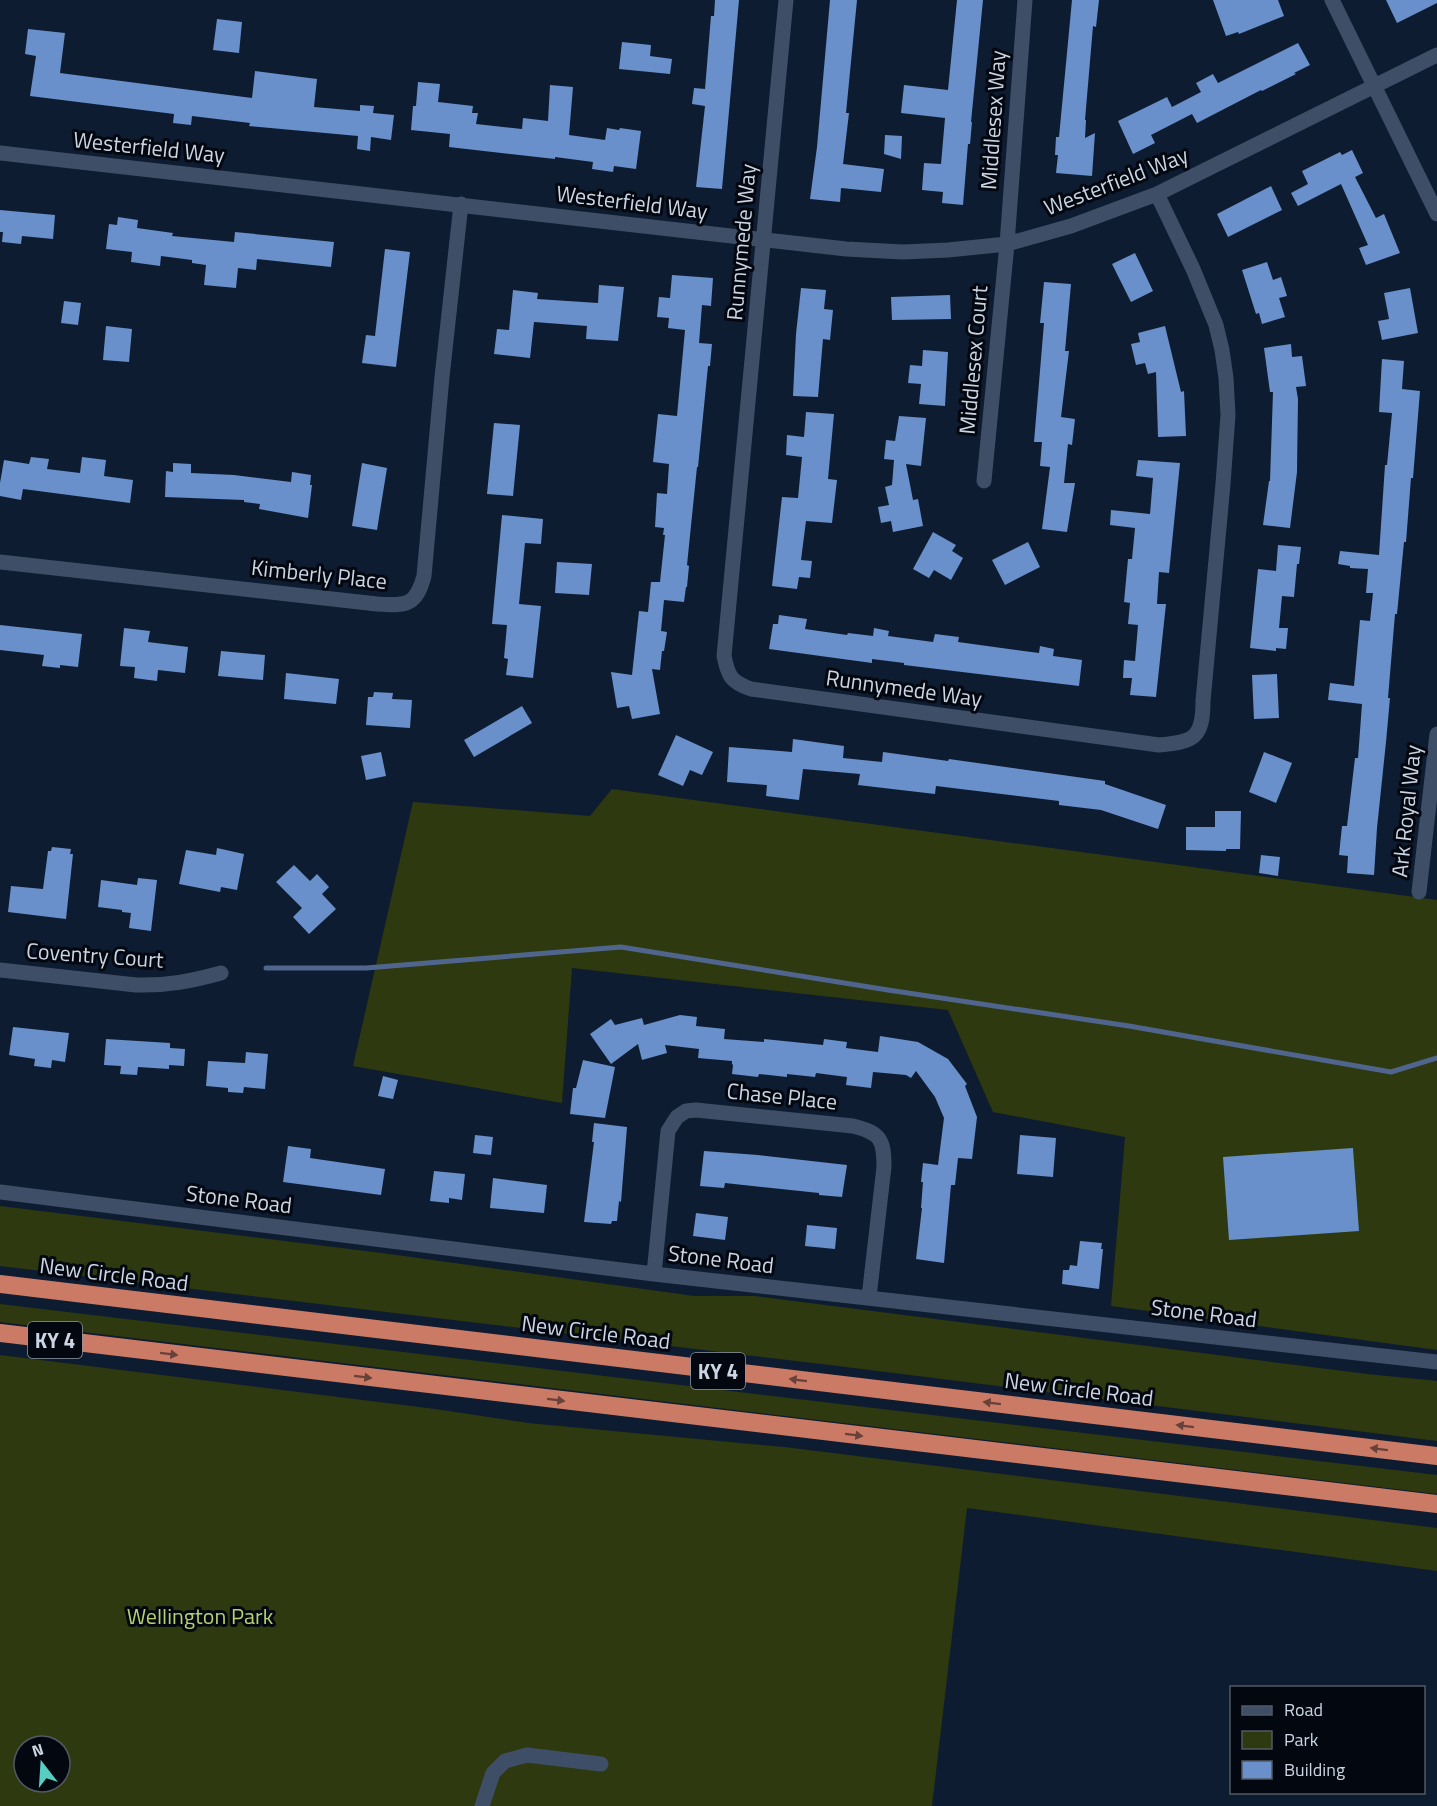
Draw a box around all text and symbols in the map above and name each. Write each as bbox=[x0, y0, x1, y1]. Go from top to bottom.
street label: Middlesex Way bbox=[971, 49, 1015, 191]
street label: Westerfield Way bbox=[71, 122, 227, 172]
street label: Westerfield Way bbox=[1039, 138, 1194, 224]
street label: Runnymede Way bbox=[717, 162, 765, 322]
street label: Westerfield Way bbox=[554, 176, 710, 228]
street label: Middlesex Court bbox=[950, 284, 996, 436]
street label: Kimberly Place bbox=[249, 550, 389, 598]
street label: Runnymede Way bbox=[824, 660, 985, 716]
street label: Ark Royal Way bbox=[1382, 743, 1430, 879]
street label: Coventry Court bbox=[25, 933, 165, 977]
street label: Chase Place bbox=[725, 1073, 839, 1119]
street label: Stone Road bbox=[184, 1176, 294, 1222]
street label: Stone Road bbox=[666, 1236, 776, 1282]
street label: New Circle Road bbox=[38, 1248, 190, 1300]
street label: Stone Road bbox=[1149, 1290, 1259, 1336]
street label: New Circle Road bbox=[520, 1306, 672, 1358]
road number: KY 4 bbox=[28, 1322, 82, 1358]
one-way arrow bbox=[160, 1349, 179, 1358]
road number: KY 4 bbox=[691, 1353, 745, 1389]
street label: New Circle Road bbox=[1003, 1363, 1155, 1415]
one-way arrow bbox=[353, 1372, 372, 1382]
one-way arrow bbox=[788, 1375, 807, 1385]
one-way arrow bbox=[547, 1395, 566, 1405]
one-way arrow bbox=[982, 1398, 1001, 1408]
one-way arrow bbox=[1176, 1421, 1195, 1431]
one-way arrow bbox=[845, 1431, 864, 1440]
one-way arrow bbox=[1369, 1444, 1388, 1454]
park label: Wellington Park bbox=[127, 1599, 274, 1633]
legend bbox=[1230, 1686, 1425, 1794]
text: Road bbox=[1284, 1696, 1323, 1723]
text: Park bbox=[1284, 1726, 1319, 1753]
north arrow bbox=[12, 1734, 72, 1794]
text: N bbox=[29, 1737, 46, 1763]
text: Building bbox=[1284, 1756, 1345, 1783]

